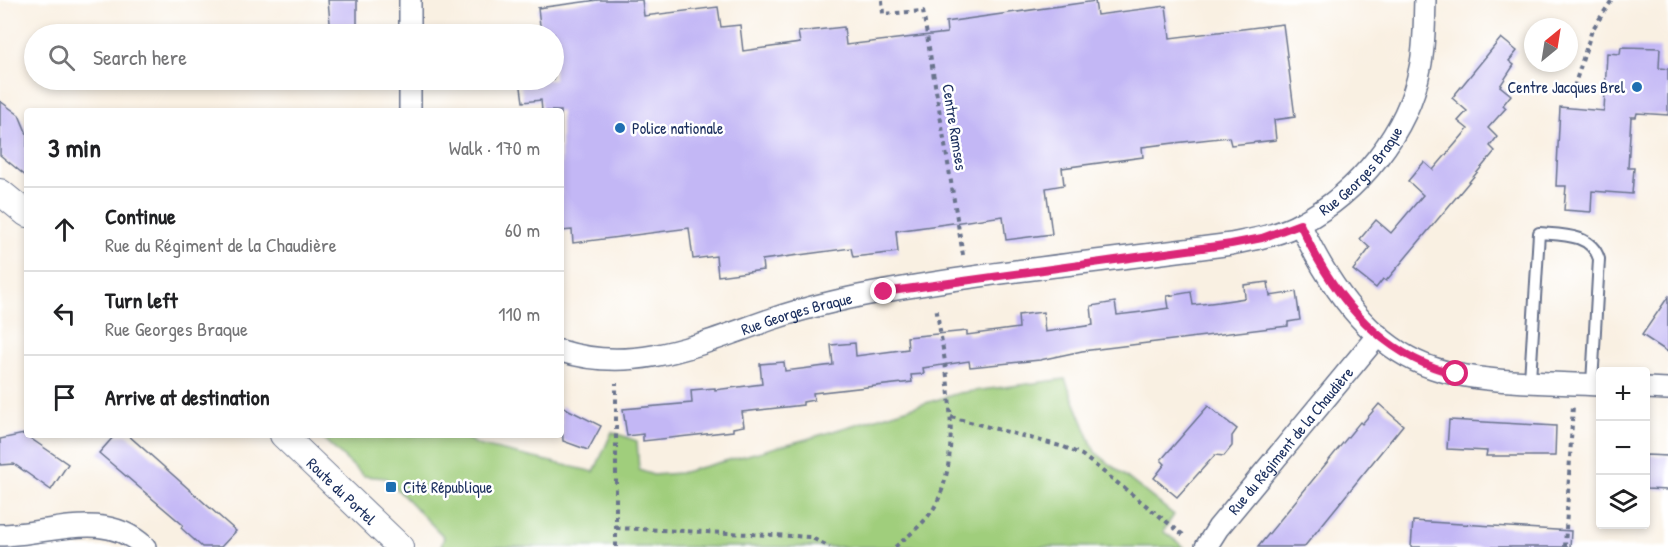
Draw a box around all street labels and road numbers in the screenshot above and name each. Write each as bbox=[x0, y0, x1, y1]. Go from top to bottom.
street label: Centre Ramses bbox=[937, 82, 973, 172]
street label: Rue Georges Braque bbox=[1314, 122, 1408, 220]
street label: Rue Georges Braque bbox=[738, 287, 855, 340]
street label: Rue du Régiment de la Chaudière bbox=[1223, 362, 1359, 519]
street label: Route du Portel bbox=[302, 452, 382, 530]

